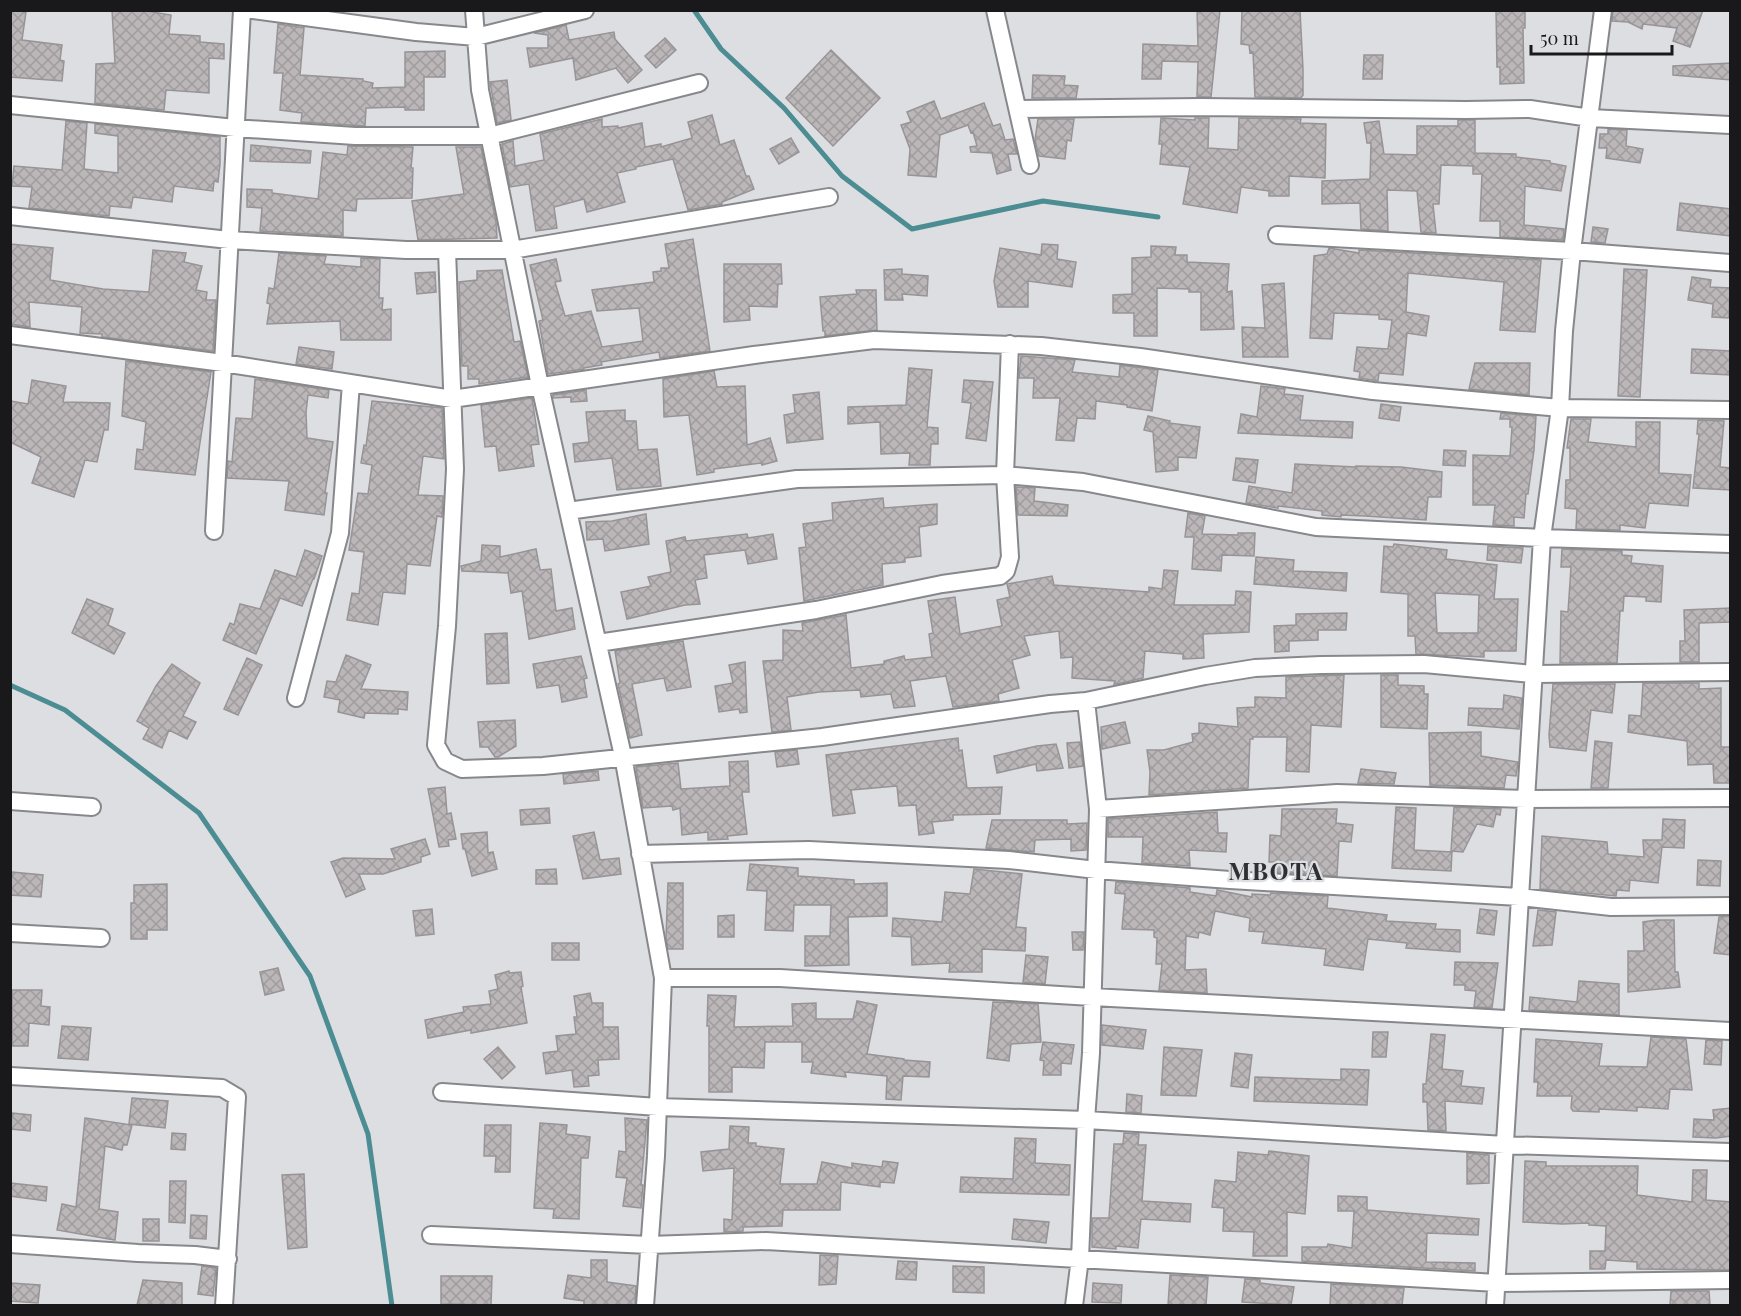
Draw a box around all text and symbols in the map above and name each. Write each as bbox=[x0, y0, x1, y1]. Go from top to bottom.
scale bar bbox=[1531, 18, 1672, 56]
text: 50 m bbox=[1540, 26, 1579, 50]
district label: MBOTA bbox=[1228, 854, 1324, 886]

